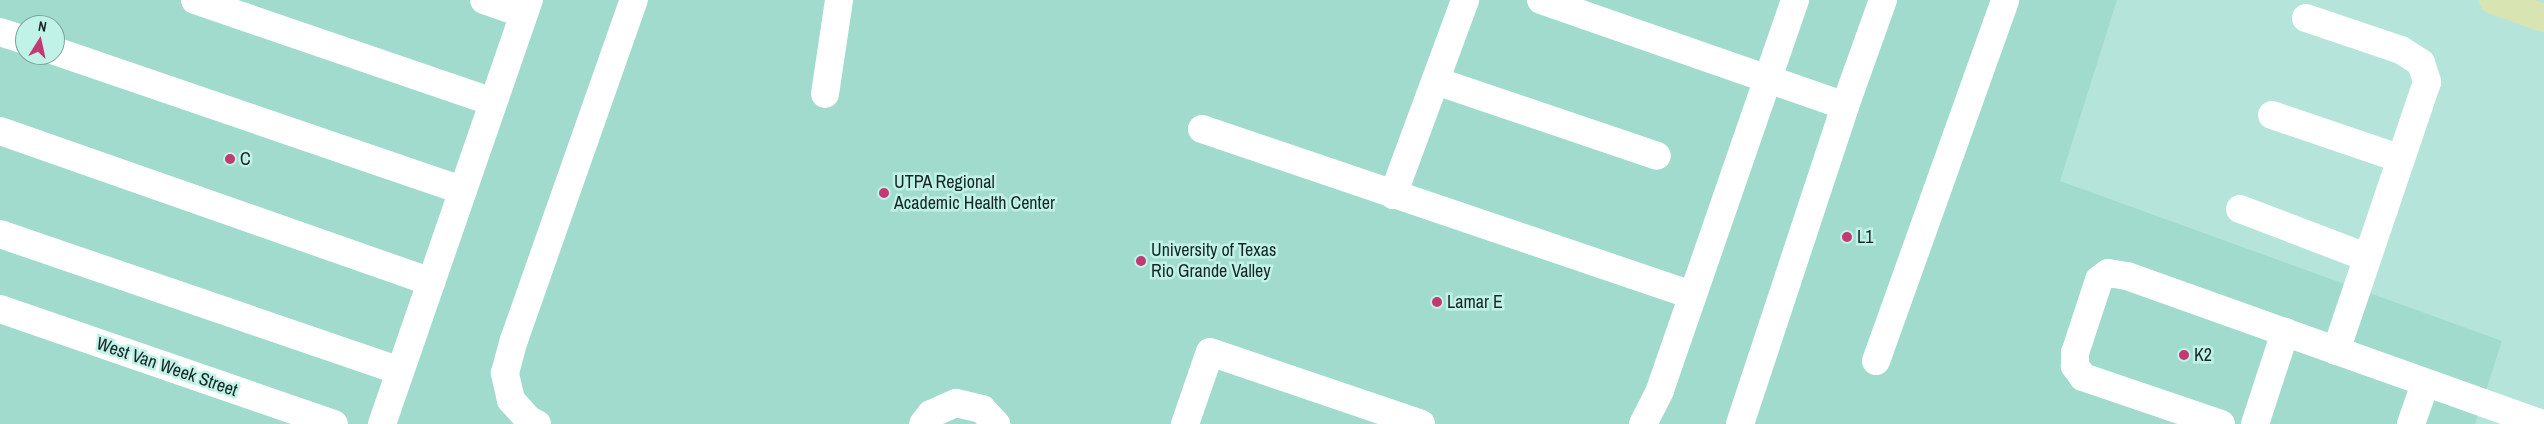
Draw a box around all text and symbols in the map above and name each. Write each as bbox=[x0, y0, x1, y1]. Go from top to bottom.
north arrow bbox=[15, 15, 65, 65]
text: N bbox=[37, 17, 48, 36]
place label: C bbox=[240, 148, 251, 170]
marker: C bbox=[224, 153, 236, 165]
place label: UTPA Regional Academic Health Center bbox=[894, 172, 1055, 214]
marker: UTPA Regional Academic Health Center bbox=[878, 187, 890, 199]
place label: L1 bbox=[1857, 226, 1873, 248]
marker: L1 bbox=[1841, 231, 1853, 243]
place label: University of Texas Rio Grande Valley bbox=[1151, 240, 1277, 282]
marker: University of Texas Rio Grande Valley bbox=[1135, 255, 1147, 267]
place label: Lamar E bbox=[1447, 291, 1503, 313]
marker: Lamar E bbox=[1431, 296, 1443, 308]
street label: West Van Week Street bbox=[94, 333, 240, 401]
place label: K2 bbox=[2194, 344, 2212, 366]
marker: K2 bbox=[2178, 349, 2190, 361]

